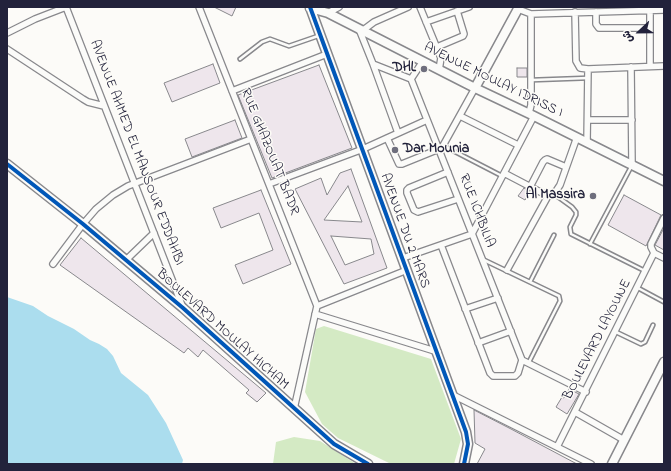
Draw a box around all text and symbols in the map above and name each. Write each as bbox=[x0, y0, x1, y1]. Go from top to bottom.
north arrow bbox=[619, 12, 659, 52]
text: ش bbox=[618, 28, 638, 45]
street label: AVENUE AHMED EL MANSOUR EDDAHBI bbox=[85, 38, 187, 268]
street label: AVENUE MOULAY IDRISS I bbox=[421, 40, 565, 122]
place label: DHL bbox=[392, 61, 416, 77]
marker: DHL bbox=[419, 64, 429, 74]
street label: RUE GHAZOUAT BADR bbox=[236, 86, 302, 218]
place label: Dar Mounia bbox=[403, 142, 469, 158]
marker: Dar Mounia bbox=[390, 145, 400, 155]
street label: AVENUE DU 2 MARS bbox=[375, 171, 433, 291]
street label: RUE ICHBILIA bbox=[454, 172, 498, 250]
place label: Al Massira bbox=[526, 188, 585, 204]
marker: Al Massira bbox=[588, 191, 598, 201]
street label: BOULEVARD MOULAY HICHAM bbox=[152, 266, 292, 394]
street label: BOULEVARD LAYOUNE bbox=[560, 277, 636, 403]

